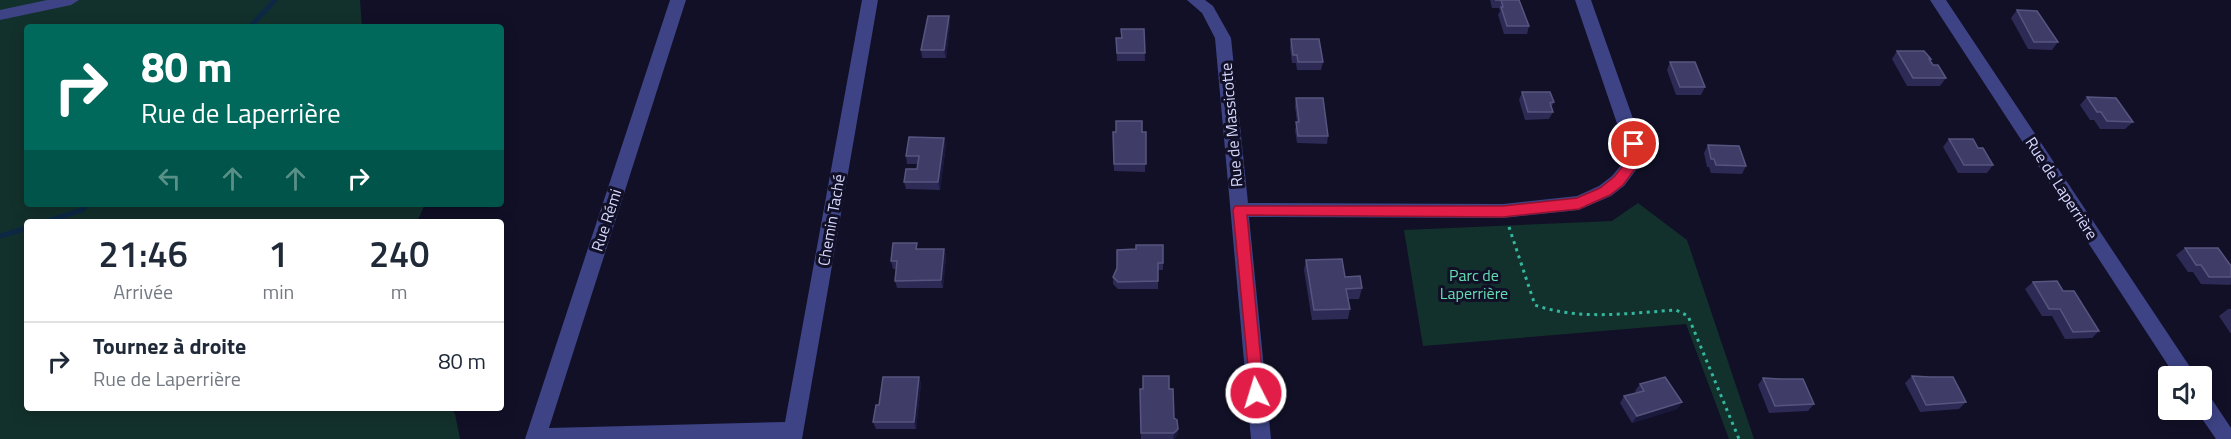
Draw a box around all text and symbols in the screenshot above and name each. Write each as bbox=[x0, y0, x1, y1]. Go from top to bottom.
text: 80 m bbox=[141, 34, 233, 98]
icon: right bbox=[42, 48, 120, 126]
street label: Rue de Massicotte bbox=[1214, 62, 1248, 188]
text: Rue de Laperrière bbox=[141, 92, 341, 133]
pin bbox=[1608, 118, 1659, 169]
icon: arrive bbox=[1617, 127, 1650, 160]
street label: Rue de Laperrière bbox=[2020, 132, 2104, 244]
icon: left bbox=[153, 162, 186, 195]
icon: ahead bbox=[216, 162, 249, 195]
icon: ahead bbox=[279, 162, 312, 195]
icon: right bbox=[342, 162, 375, 195]
street label: Chemin Taché bbox=[811, 172, 851, 268]
street label: Rue Rémi bbox=[585, 186, 627, 254]
text: 21:46 bbox=[99, 226, 188, 281]
text: 1 bbox=[268, 226, 288, 281]
text: 240 bbox=[369, 226, 429, 281]
park label: Parc de Laperrière bbox=[1440, 263, 1508, 305]
text: Arrivée bbox=[113, 276, 173, 307]
text: min bbox=[262, 276, 294, 307]
text: m bbox=[391, 276, 407, 307]
text: Tournez à droite bbox=[93, 329, 246, 363]
text: 80 m bbox=[438, 344, 486, 378]
icon: right bbox=[42, 345, 75, 378]
position arrow bbox=[1224, 361, 1288, 425]
text: Rue de Laperrière bbox=[93, 363, 241, 394]
map controls bbox=[2158, 366, 2212, 420]
button: sound bbox=[2158, 366, 2212, 420]

